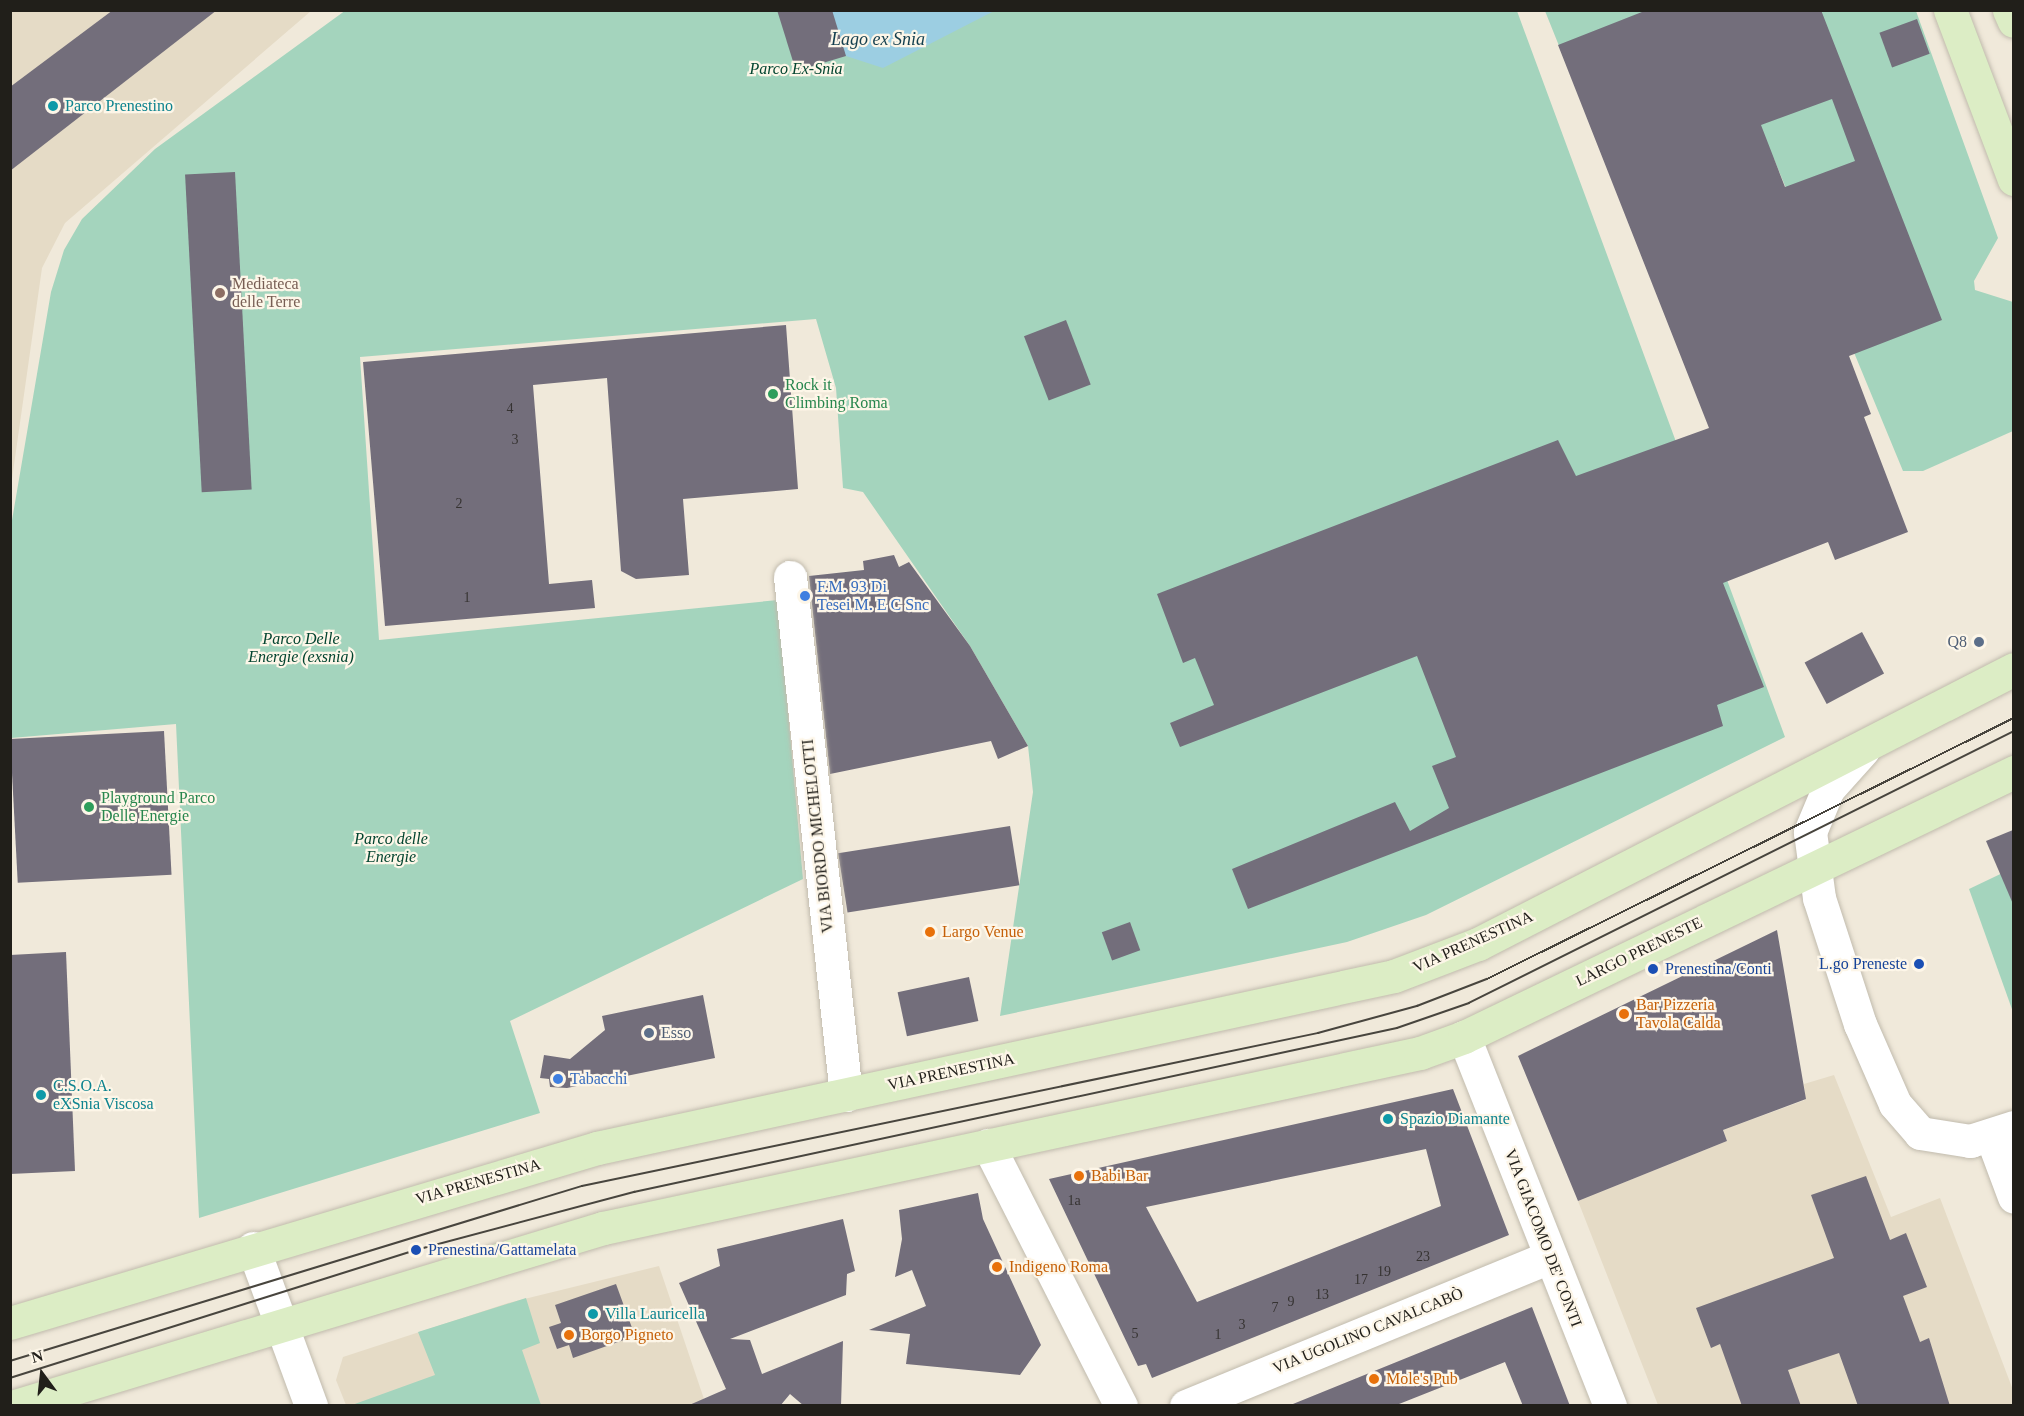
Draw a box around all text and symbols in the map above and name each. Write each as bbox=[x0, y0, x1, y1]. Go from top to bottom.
water label: Lago ex Snia bbox=[831, 28, 925, 50]
park label: Parco Ex-Snia bbox=[749, 59, 843, 79]
place label: Parco Prenestino bbox=[65, 96, 173, 116]
marker: Parco Prenestino bbox=[46, 99, 60, 113]
place label: Mediateca delle Terre bbox=[232, 274, 301, 312]
marker: Mediateca delle Terre bbox=[213, 286, 227, 300]
place label: Rock it Climbing Roma bbox=[785, 375, 888, 413]
marker: Rock it Climbing Roma bbox=[766, 387, 780, 401]
house number: 4 bbox=[506, 401, 514, 417]
house number: 3 bbox=[512, 432, 518, 448]
house number: 2 bbox=[456, 496, 462, 512]
place label: F.M. 93 Di Tesei M. E C Snc bbox=[817, 577, 929, 615]
marker: F.M. 93 Di Tesei M. E C Snc bbox=[798, 589, 812, 603]
house number: 1 bbox=[464, 590, 470, 606]
park label: Parco Delle Energie (exsnia) bbox=[248, 629, 354, 667]
place label: Q8 bbox=[1947, 632, 1967, 652]
marker: Q8 bbox=[1972, 635, 1986, 649]
street label: VIA BIORDO MICHELOTTI bbox=[798, 738, 838, 934]
place label: Playground Parco Delle Energie bbox=[101, 788, 215, 826]
marker: Playground Parco Delle Energie bbox=[82, 800, 96, 814]
park label: Parco delle Energie bbox=[354, 829, 428, 867]
street label: VIA PRENESTINA bbox=[1410, 907, 1536, 977]
street label: LARGO PRENESTE bbox=[1573, 913, 1705, 991]
place label: Largo Venue bbox=[942, 922, 1024, 942]
marker: Largo Venue bbox=[923, 925, 937, 939]
place label: L.go Preneste bbox=[1819, 954, 1907, 974]
marker: L.go Preneste bbox=[1912, 957, 1926, 971]
place label: Prenestina/Conti bbox=[1665, 959, 1772, 979]
marker: Prenestina/Conti bbox=[1646, 962, 1660, 976]
place label: Bar Pizzeria Tavola Calda bbox=[1636, 995, 1721, 1033]
marker: Bar Pizzeria Tavola Calda bbox=[1617, 1007, 1631, 1021]
place label: Esso bbox=[661, 1023, 691, 1043]
marker: Esso bbox=[642, 1026, 656, 1040]
street label: VIA PRENESTINA bbox=[885, 1049, 1017, 1095]
place label: Tabacchi bbox=[570, 1069, 628, 1089]
marker: Tabacchi bbox=[551, 1072, 565, 1086]
place label: C.S.O.A. eXSnia Viscosa bbox=[53, 1076, 154, 1114]
marker: C.S.O.A. eXSnia Viscosa bbox=[34, 1088, 48, 1102]
place label: Spazio Diamante bbox=[1400, 1109, 1510, 1129]
marker: Spazio Diamante bbox=[1381, 1112, 1395, 1126]
street label: VIA GIACOMO DE' CONTI bbox=[1500, 1146, 1586, 1330]
street label: VIA PRENESTINA bbox=[413, 1155, 543, 1209]
place label: Babi Bar bbox=[1091, 1166, 1148, 1186]
marker: Babi Bar bbox=[1072, 1169, 1086, 1183]
house number: 1a bbox=[1067, 1193, 1081, 1209]
place label: Prenestina/Gattamelata bbox=[428, 1240, 576, 1260]
marker: Prenestina/Gattamelata bbox=[409, 1243, 423, 1257]
house number: 23 bbox=[1416, 1249, 1430, 1265]
place label: Indigeno Roma bbox=[1009, 1257, 1108, 1277]
marker: Indigeno Roma bbox=[990, 1260, 1004, 1274]
house number: 19 bbox=[1377, 1264, 1391, 1280]
house number: 17 bbox=[1354, 1272, 1368, 1288]
street label: VIA UGOLINO CAVALCABÒ bbox=[1269, 1284, 1467, 1378]
house number: 13 bbox=[1315, 1287, 1329, 1303]
house number: 9 bbox=[1288, 1294, 1294, 1310]
house number: 7 bbox=[1272, 1300, 1278, 1316]
place label: Villa Lauricella bbox=[605, 1304, 705, 1324]
marker: Villa Lauricella bbox=[586, 1307, 600, 1321]
house number: 3 bbox=[1238, 1317, 1246, 1333]
place label: Borgo Pigneto bbox=[581, 1325, 674, 1345]
house number: 5 bbox=[1132, 1326, 1138, 1342]
house number: 1 bbox=[1214, 1327, 1222, 1343]
marker: Borgo Pigneto bbox=[562, 1328, 576, 1342]
north arrow bbox=[12, 1344, 72, 1404]
text: N bbox=[29, 1346, 45, 1366]
place label: Mole's Pub bbox=[1386, 1369, 1458, 1389]
marker: Mole's Pub bbox=[1367, 1372, 1381, 1386]

